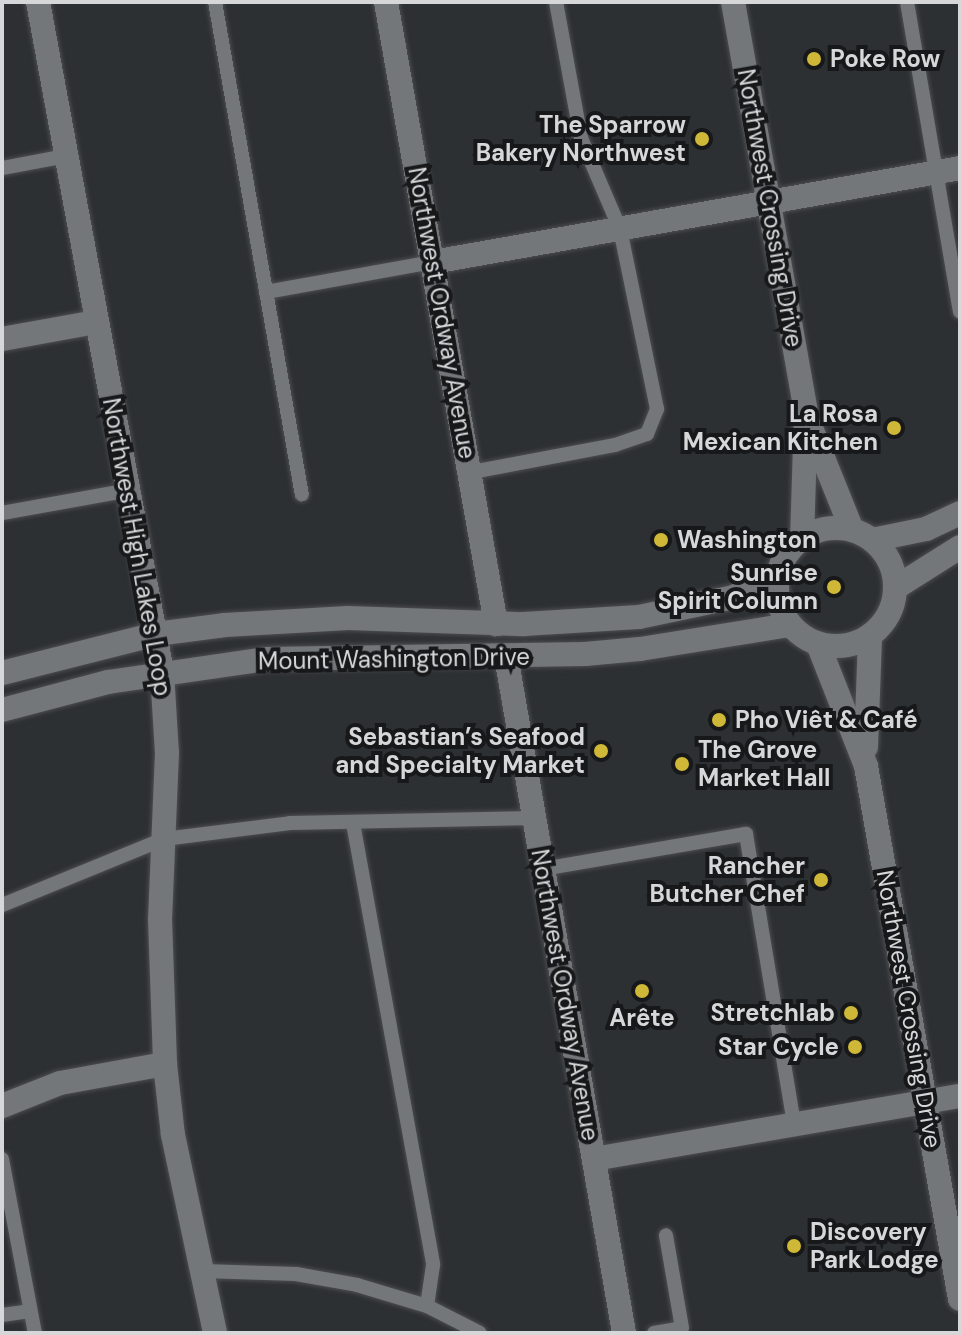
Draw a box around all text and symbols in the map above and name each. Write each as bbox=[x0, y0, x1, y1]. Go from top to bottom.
place label: Poke Row bbox=[830, 45, 940, 73]
marker: Poke Row bbox=[805, 50, 823, 68]
street label: Northwest Crossing Drive bbox=[731, 67, 809, 349]
place label: The Sparrow Bakery Northwest bbox=[476, 111, 686, 167]
marker: The Sparrow Bakery Northwest bbox=[693, 130, 711, 148]
street label: Northwest Ordway Avenue bbox=[402, 165, 482, 461]
street label: Northwest High Lakes Loop bbox=[97, 396, 177, 698]
place label: La Rosa Mexican Kitchen bbox=[683, 400, 878, 456]
marker: La Rosa Mexican Kitchen bbox=[885, 419, 903, 437]
place label: Washington bbox=[677, 526, 817, 554]
marker: Washington bbox=[652, 531, 670, 549]
place label: Sunrise Spirit Column bbox=[658, 559, 818, 615]
marker: Sunrise Spirit Column bbox=[825, 578, 843, 596]
street label: Mount Washington Drive bbox=[258, 642, 530, 676]
place label: Pho Viêt & Café bbox=[735, 706, 918, 734]
marker: Pho Viêt & Café bbox=[710, 711, 728, 729]
place label: Sebastian’s Seafood and Specialty Market bbox=[335, 723, 585, 779]
place label: The Grove Market Hall bbox=[698, 736, 830, 792]
marker: Sebastian’s Seafood and Specialty Market bbox=[592, 742, 610, 760]
marker: The Grove Market Hall bbox=[673, 755, 691, 773]
street label: Northwest Ordway Avenue bbox=[525, 847, 605, 1143]
place label: Rancher Butcher Chef bbox=[650, 852, 805, 908]
street label: Northwest Crossing Drive bbox=[870, 868, 948, 1150]
marker: Rancher Butcher Chef bbox=[812, 871, 830, 889]
marker: Arête bbox=[633, 982, 651, 1000]
place label: Stretchlab bbox=[711, 999, 835, 1027]
place label: Arête bbox=[609, 1004, 675, 1032]
marker: Stretchlab bbox=[842, 1004, 860, 1022]
place label: Star Cycle bbox=[718, 1033, 839, 1061]
marker: Star Cycle bbox=[846, 1038, 864, 1056]
place label: Discovery Park Lodge bbox=[810, 1218, 939, 1274]
marker: Discovery Park Lodge bbox=[785, 1237, 803, 1255]

